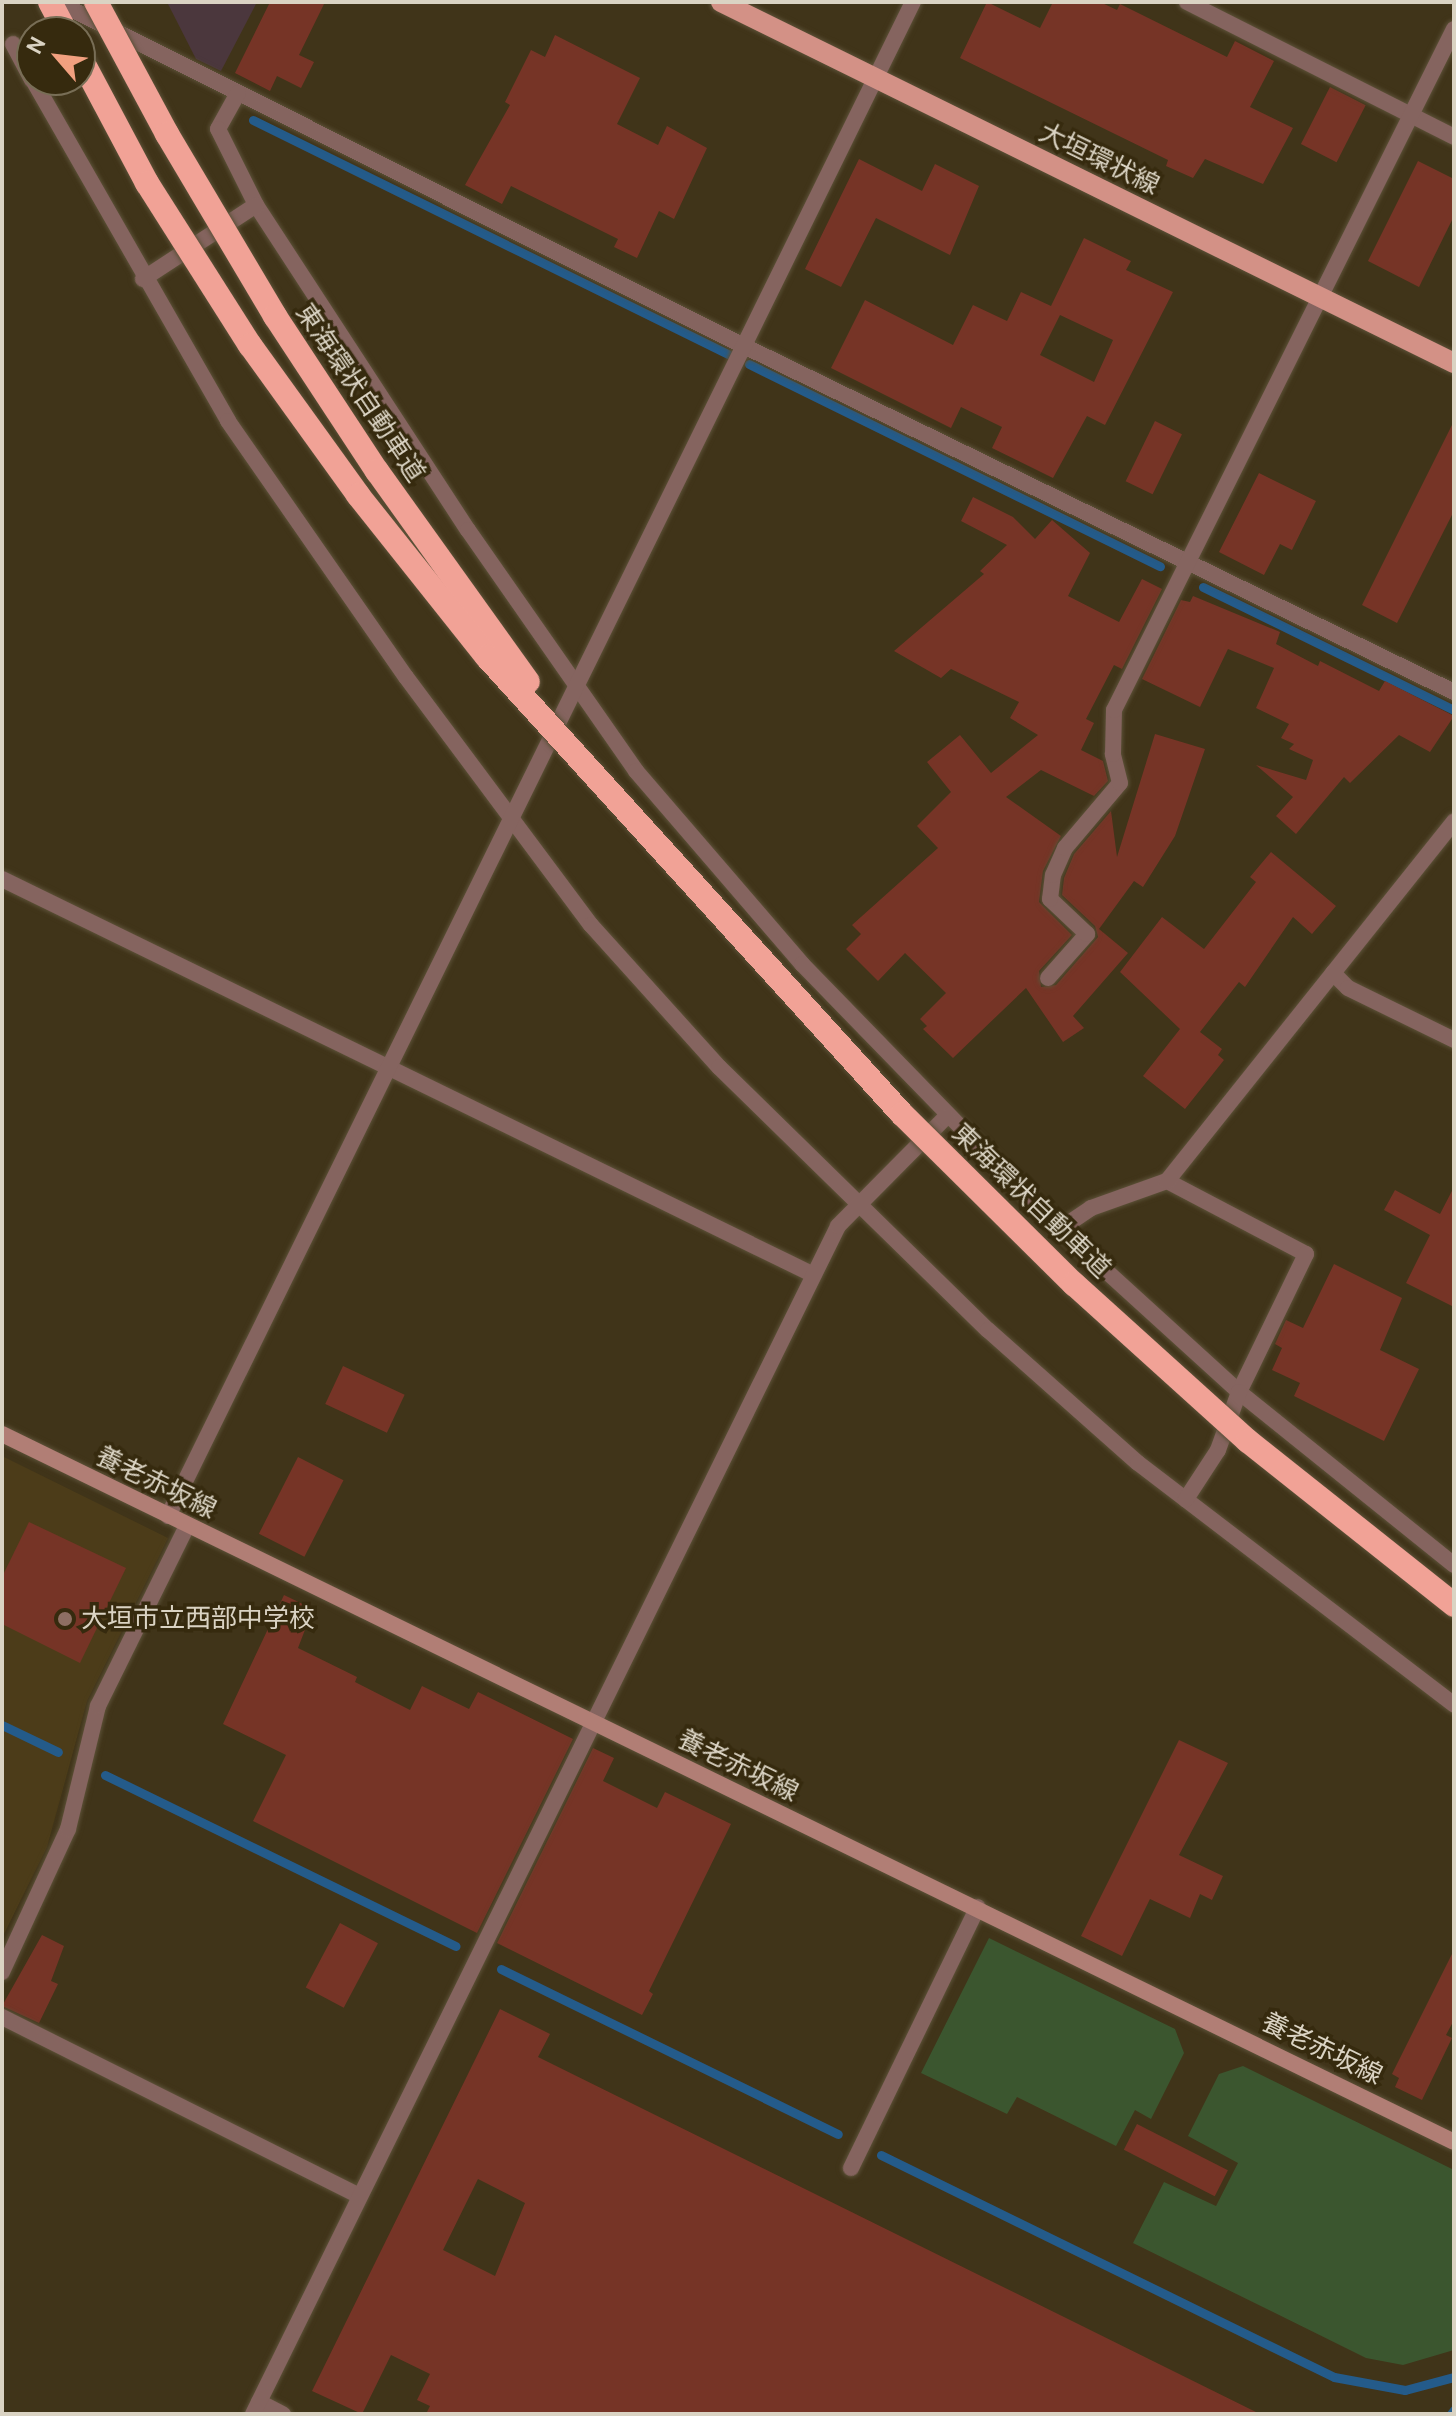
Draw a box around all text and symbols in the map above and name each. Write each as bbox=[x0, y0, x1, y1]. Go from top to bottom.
north arrow bbox=[16, 16, 96, 96]
text: N bbox=[21, 32, 52, 59]
street label: 大垣環状線 bbox=[1034, 116, 1164, 202]
street label: 東海環状自動車道 bbox=[289, 298, 431, 488]
street label: 東海環状自動車道 bbox=[945, 1118, 1117, 1284]
street label: 養老赤坂線 bbox=[91, 1440, 221, 1526]
place label: 大垣市立西部中学校 bbox=[81, 1603, 315, 1635]
marker: 大垣市立西部中学校 bbox=[56, 1610, 74, 1628]
street label: 養老赤坂線 bbox=[673, 1723, 803, 1809]
street label: 養老赤坂線 bbox=[1257, 2006, 1387, 2092]

